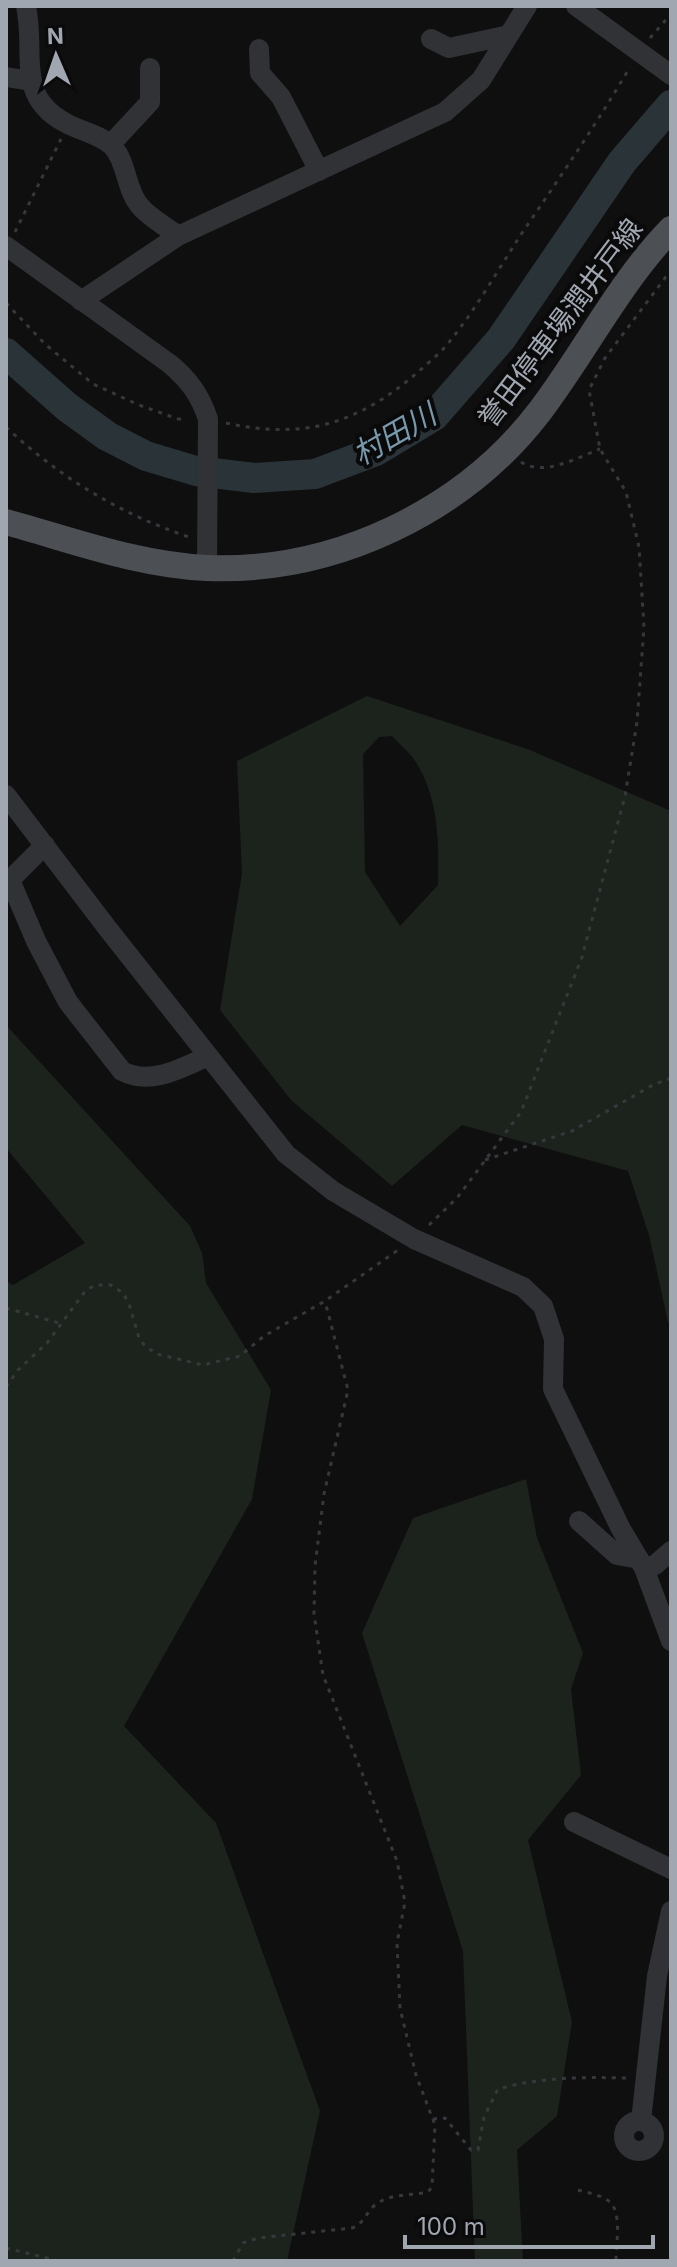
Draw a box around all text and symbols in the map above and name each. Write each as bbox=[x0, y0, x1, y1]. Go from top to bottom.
north arrow bbox=[16, 16, 96, 96]
text: N bbox=[46, 23, 64, 49]
street label: 誉田停車場潤井戸線 bbox=[471, 212, 649, 434]
water label: 村田川 bbox=[346, 394, 445, 472]
scale bar bbox=[405, 2199, 653, 2249]
text: 100 m bbox=[417, 2212, 485, 2241]

